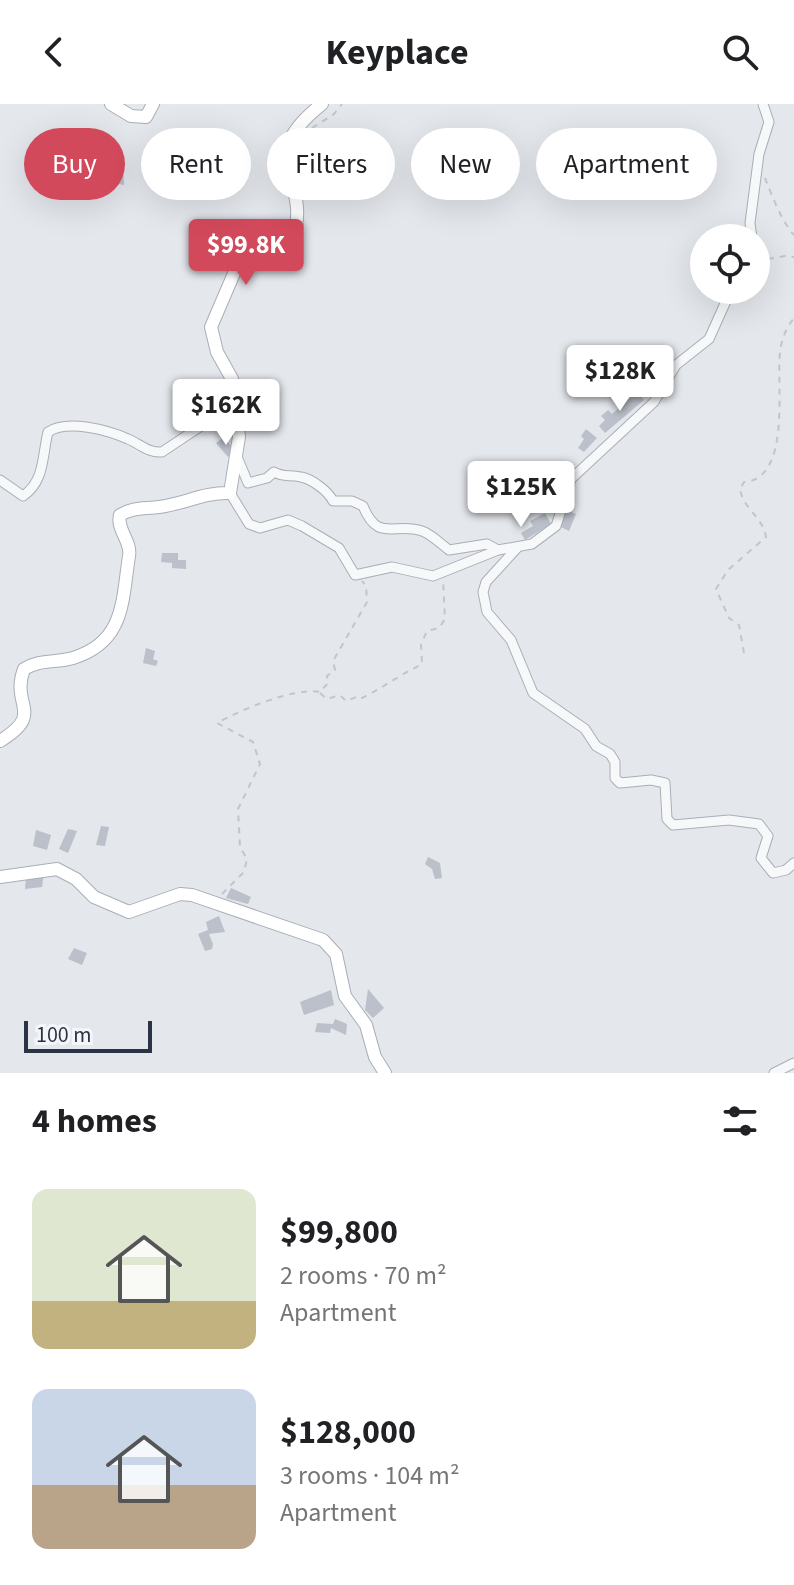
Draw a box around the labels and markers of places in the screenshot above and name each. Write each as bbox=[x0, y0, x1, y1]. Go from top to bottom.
pin: $99.8K bbox=[181, 219, 311, 287]
pin: $128K bbox=[564, 345, 676, 413]
pin: $162K bbox=[170, 379, 282, 447]
pin: $125K bbox=[465, 461, 577, 529]

